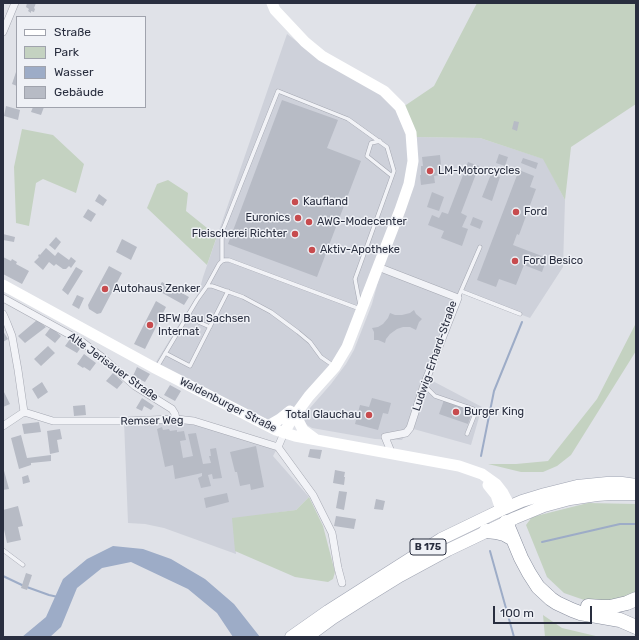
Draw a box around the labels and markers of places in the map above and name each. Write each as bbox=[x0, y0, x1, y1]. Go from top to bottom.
place label: LM-Motorcycles bbox=[438, 164, 520, 178]
marker: LM-Motorcycles bbox=[425, 166, 435, 176]
place label: Kaufland bbox=[303, 195, 348, 209]
marker: Kaufland bbox=[290, 197, 300, 207]
place label: Ford bbox=[524, 205, 547, 219]
marker: Ford bbox=[511, 207, 521, 217]
place label: Euronics bbox=[245, 211, 290, 225]
marker: Euronics bbox=[293, 213, 303, 223]
place label: AWG-Modecenter bbox=[317, 215, 407, 229]
marker: AWG-Modecenter bbox=[304, 217, 314, 227]
place label: Fleischerei Richter bbox=[192, 227, 287, 241]
marker: Fleischerei Richter bbox=[290, 229, 300, 239]
place label: Aktiv-Apotheke bbox=[320, 243, 400, 257]
marker: Aktiv-Apotheke bbox=[307, 245, 317, 255]
place label: Ford Besico bbox=[523, 254, 583, 268]
marker: Ford Besico bbox=[510, 256, 520, 266]
place label: Autohaus Zenker bbox=[113, 282, 200, 296]
marker: Autohaus Zenker bbox=[100, 284, 110, 294]
place label: BFW Bau Sachsen Internat bbox=[158, 312, 250, 338]
marker: BFW Bau Sachsen Internat bbox=[145, 320, 155, 330]
place label: Burger King bbox=[464, 405, 524, 419]
marker: Burger King bbox=[451, 407, 461, 417]
place label: Total Glauchau bbox=[285, 408, 361, 422]
marker: Total Glauchau bbox=[364, 410, 374, 420]

